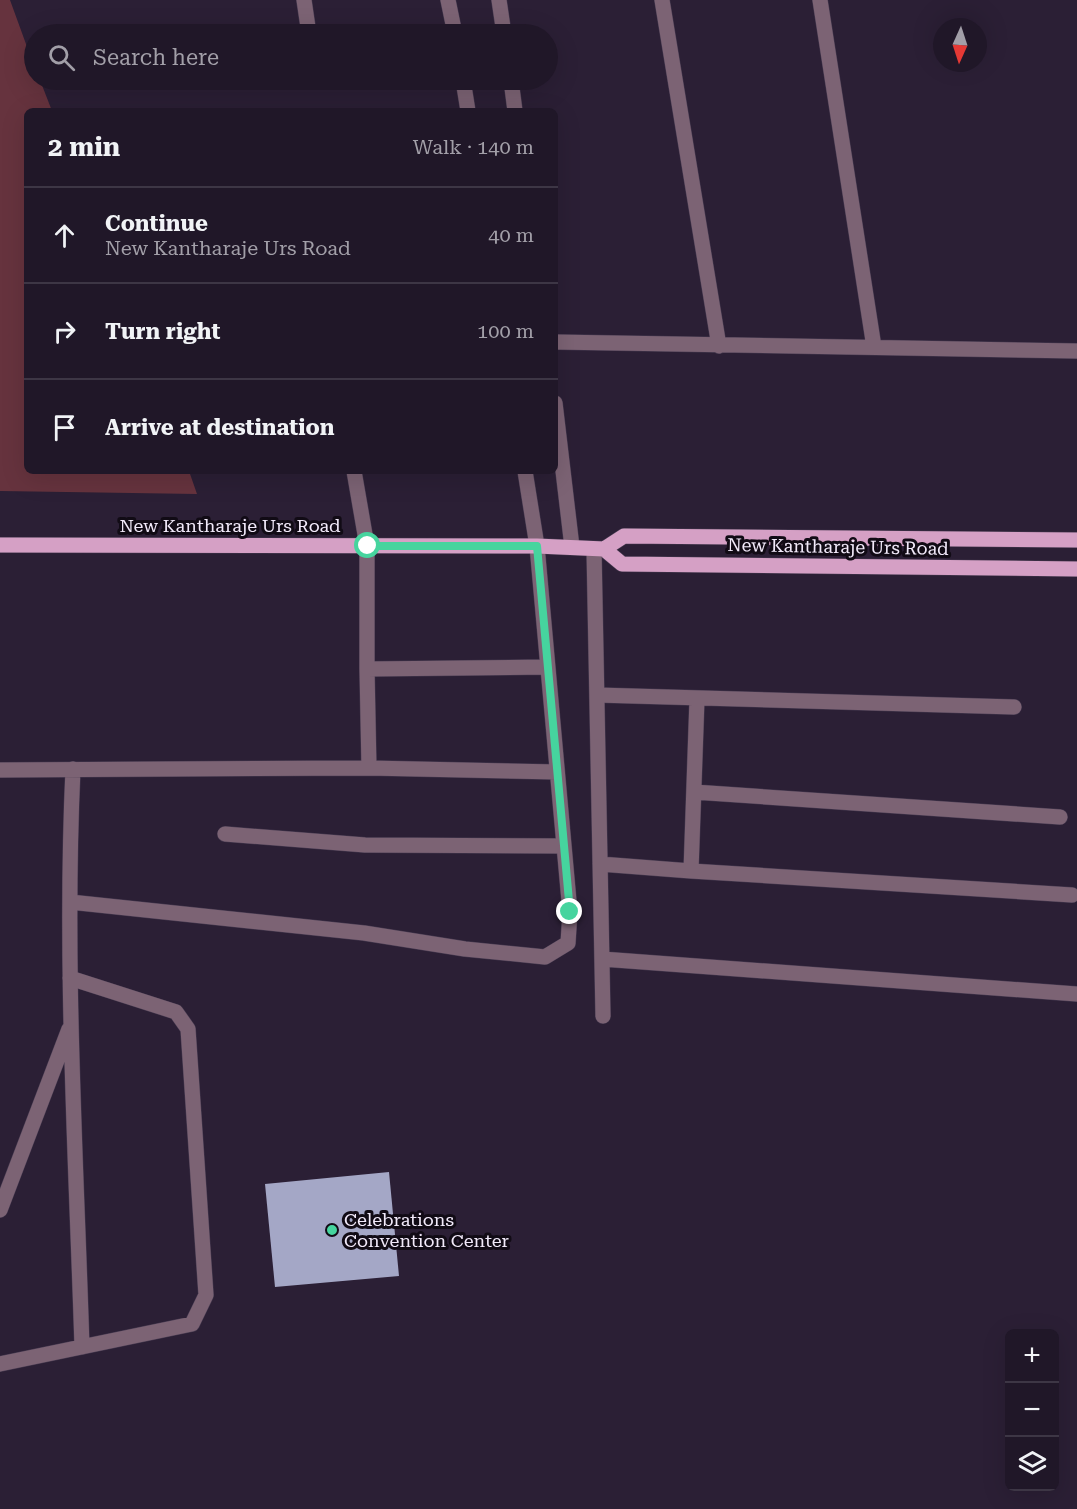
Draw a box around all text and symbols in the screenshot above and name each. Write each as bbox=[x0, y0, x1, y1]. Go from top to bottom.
north arrow bbox=[933, 18, 987, 72]
search box bbox=[24, 24, 558, 90]
icon: search bbox=[45, 41, 78, 74]
text: Search here bbox=[93, 45, 219, 70]
text: 2 min bbox=[48, 132, 120, 162]
text: Walk · 140 m bbox=[413, 135, 534, 159]
text: Continue bbox=[105, 211, 208, 236]
icon: ahead bbox=[48, 219, 81, 252]
text: 40 m bbox=[488, 223, 534, 247]
text: New Kantharaje Urs Road bbox=[105, 236, 351, 260]
icon: right bbox=[48, 315, 81, 348]
text: Turn right bbox=[105, 319, 220, 344]
text: 100 m bbox=[477, 319, 534, 343]
icon: arrive bbox=[48, 411, 81, 444]
text: Arrive at destination bbox=[105, 415, 334, 440]
street label: New Kantharaje Urs Road bbox=[119, 515, 341, 536]
route start bbox=[354, 532, 380, 558]
street label: New Kantharaje Urs Road bbox=[727, 534, 949, 559]
route end bbox=[556, 898, 582, 924]
place label: Celebrations Convention Center bbox=[344, 1209, 509, 1251]
marker: Celebrations Convention Center bbox=[325, 1223, 339, 1237]
map controls bbox=[1005, 1329, 1059, 1491]
button: + bbox=[1005, 1329, 1059, 1383]
button: − bbox=[1005, 1383, 1059, 1437]
button: layers bbox=[1005, 1437, 1059, 1491]

